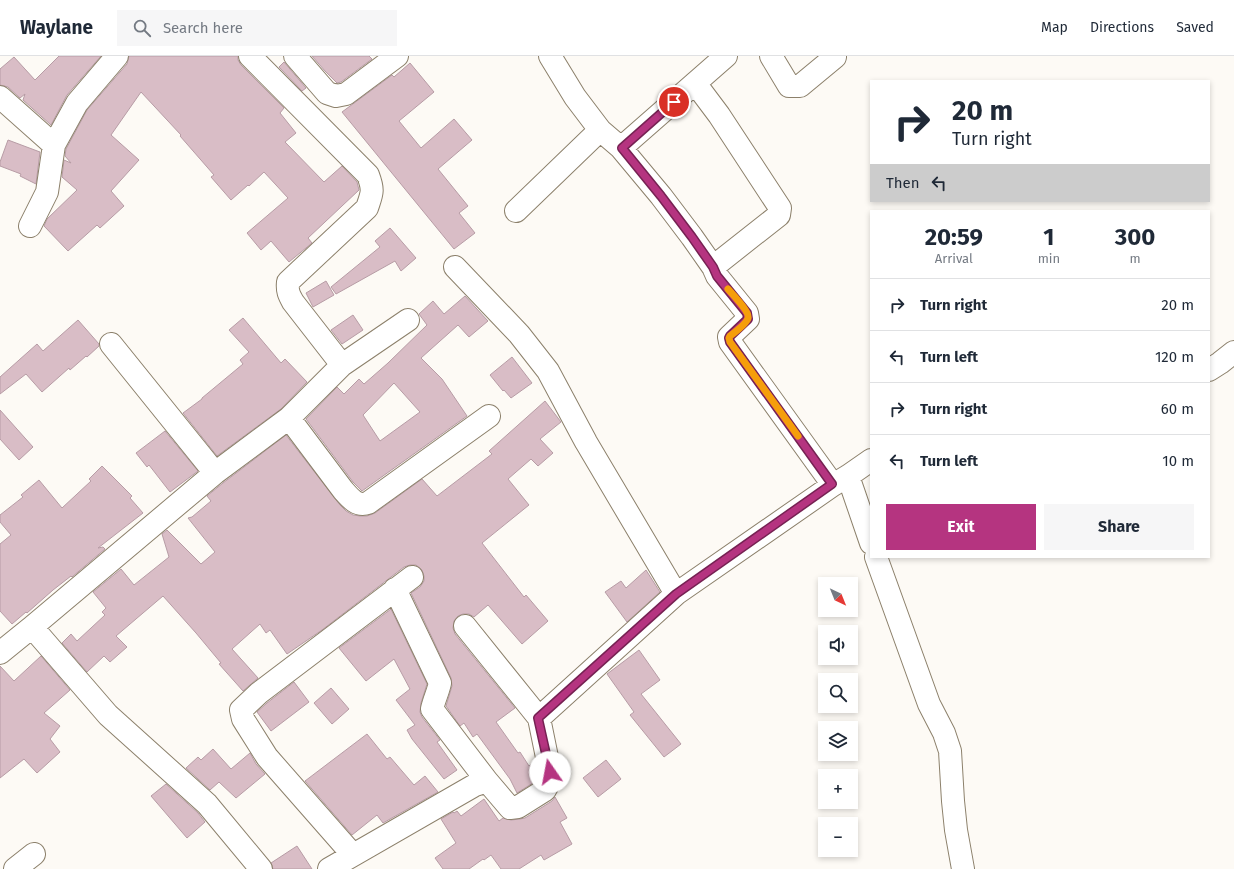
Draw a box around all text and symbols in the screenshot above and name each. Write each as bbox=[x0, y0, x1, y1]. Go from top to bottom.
search box bbox=[117, 10, 397, 46]
text: Waylane bbox=[20, 16, 93, 39]
icon: search bbox=[131, 17, 153, 39]
text: Search here bbox=[163, 19, 243, 37]
text: Map bbox=[1041, 19, 1068, 36]
text: Directions bbox=[1090, 19, 1154, 36]
text: Saved bbox=[1176, 19, 1214, 36]
pin bbox=[657, 85, 691, 119]
icon: arrive bbox=[663, 91, 685, 113]
text: 20 m bbox=[952, 94, 1013, 127]
icon: right bbox=[886, 96, 938, 148]
text: Turn right bbox=[952, 128, 1032, 150]
icon: left bbox=[928, 172, 950, 194]
text: Then bbox=[886, 174, 920, 192]
text: 20:59 bbox=[925, 223, 983, 251]
text: 1 bbox=[1043, 223, 1054, 251]
text: 300 bbox=[1115, 223, 1155, 251]
text: Arrival bbox=[935, 251, 973, 266]
text: min bbox=[1038, 251, 1060, 266]
text: m bbox=[1129, 251, 1141, 266]
icon: right bbox=[886, 294, 908, 316]
text: Turn right bbox=[920, 296, 987, 314]
text: 20 m bbox=[1161, 296, 1194, 314]
icon: left bbox=[886, 346, 908, 368]
text: Turn left bbox=[920, 348, 978, 366]
text: 120 m bbox=[1155, 348, 1194, 366]
icon: right bbox=[886, 398, 908, 420]
text: Turn right bbox=[920, 400, 987, 418]
text: 60 m bbox=[1161, 400, 1194, 418]
icon: left bbox=[886, 450, 908, 472]
text: Turn left bbox=[920, 452, 978, 470]
text: 10 m bbox=[1162, 452, 1194, 470]
button: Exit bbox=[886, 504, 1036, 550]
button: Share bbox=[1044, 504, 1194, 550]
north arrow bbox=[818, 577, 858, 617]
map controls bbox=[818, 577, 858, 857]
button: sound bbox=[818, 625, 858, 665]
button: search bbox=[818, 673, 858, 713]
button: layers bbox=[818, 721, 858, 761]
position arrow bbox=[529, 751, 571, 793]
button: + bbox=[818, 769, 858, 809]
button: − bbox=[818, 817, 858, 857]

